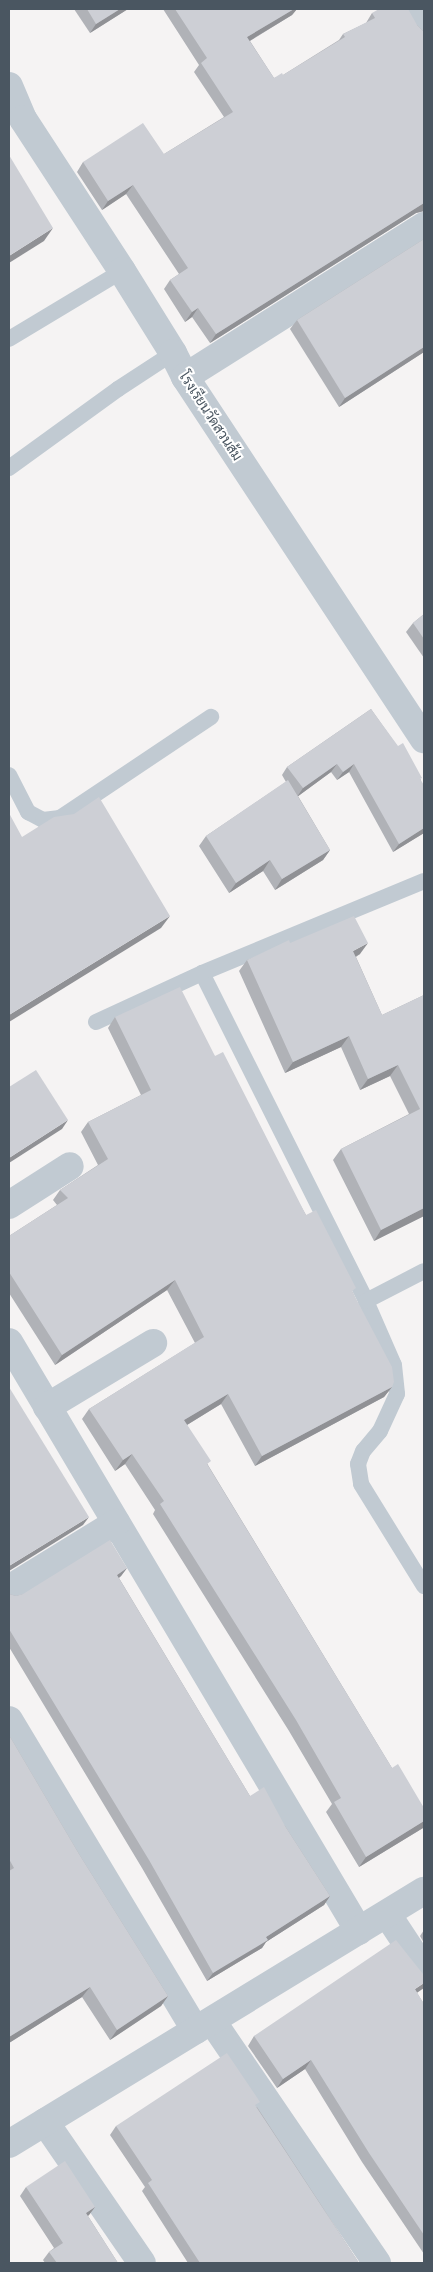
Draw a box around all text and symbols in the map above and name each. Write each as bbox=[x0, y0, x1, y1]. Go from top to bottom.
street label: โรงเรียนวัดสวนส้ม bbox=[176, 368, 246, 464]

